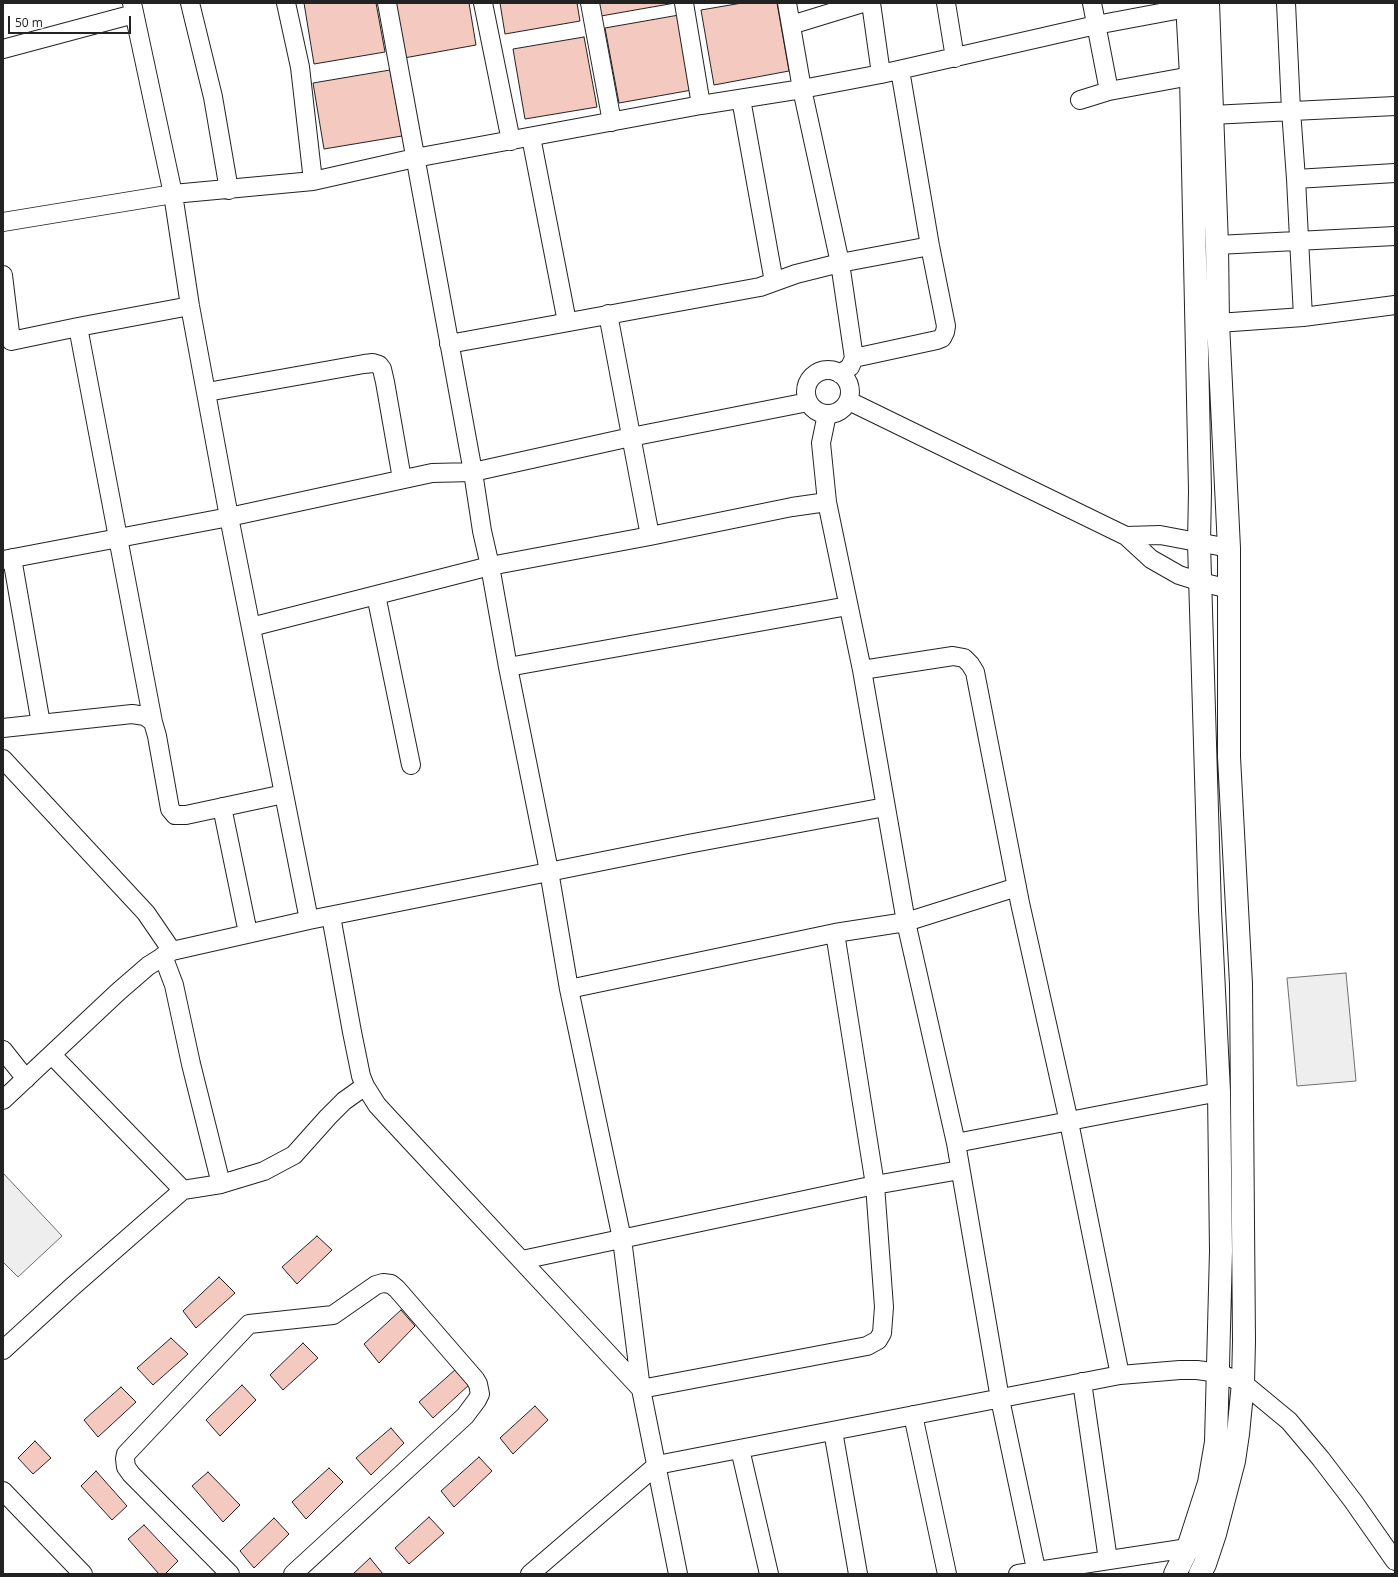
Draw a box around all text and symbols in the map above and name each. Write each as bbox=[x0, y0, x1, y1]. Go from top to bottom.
scale bar bbox=[10, 8, 133, 34]
text: 50 m bbox=[15, 14, 43, 31]

